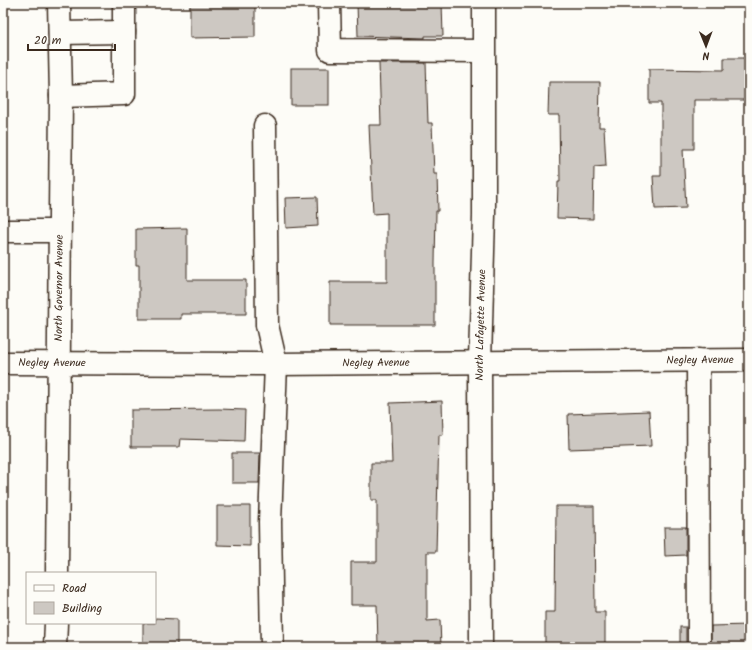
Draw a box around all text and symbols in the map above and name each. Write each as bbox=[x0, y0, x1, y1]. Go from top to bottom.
scale bar bbox=[28, 26, 115, 52]
north arrow bbox=[686, 26, 726, 66]
text: 20 m bbox=[34, 31, 62, 50]
text: N bbox=[702, 46, 710, 64]
street label: North Governor Avenue bbox=[50, 234, 69, 342]
street label: North Lafayette Avenue bbox=[471, 269, 492, 381]
street label: Negley Avenue bbox=[666, 351, 734, 370]
street label: Negley Avenue bbox=[18, 354, 86, 372]
street label: Negley Avenue bbox=[342, 354, 410, 372]
legend bbox=[26, 572, 156, 624]
text: Road bbox=[62, 579, 87, 598]
text: Building bbox=[62, 599, 102, 618]

